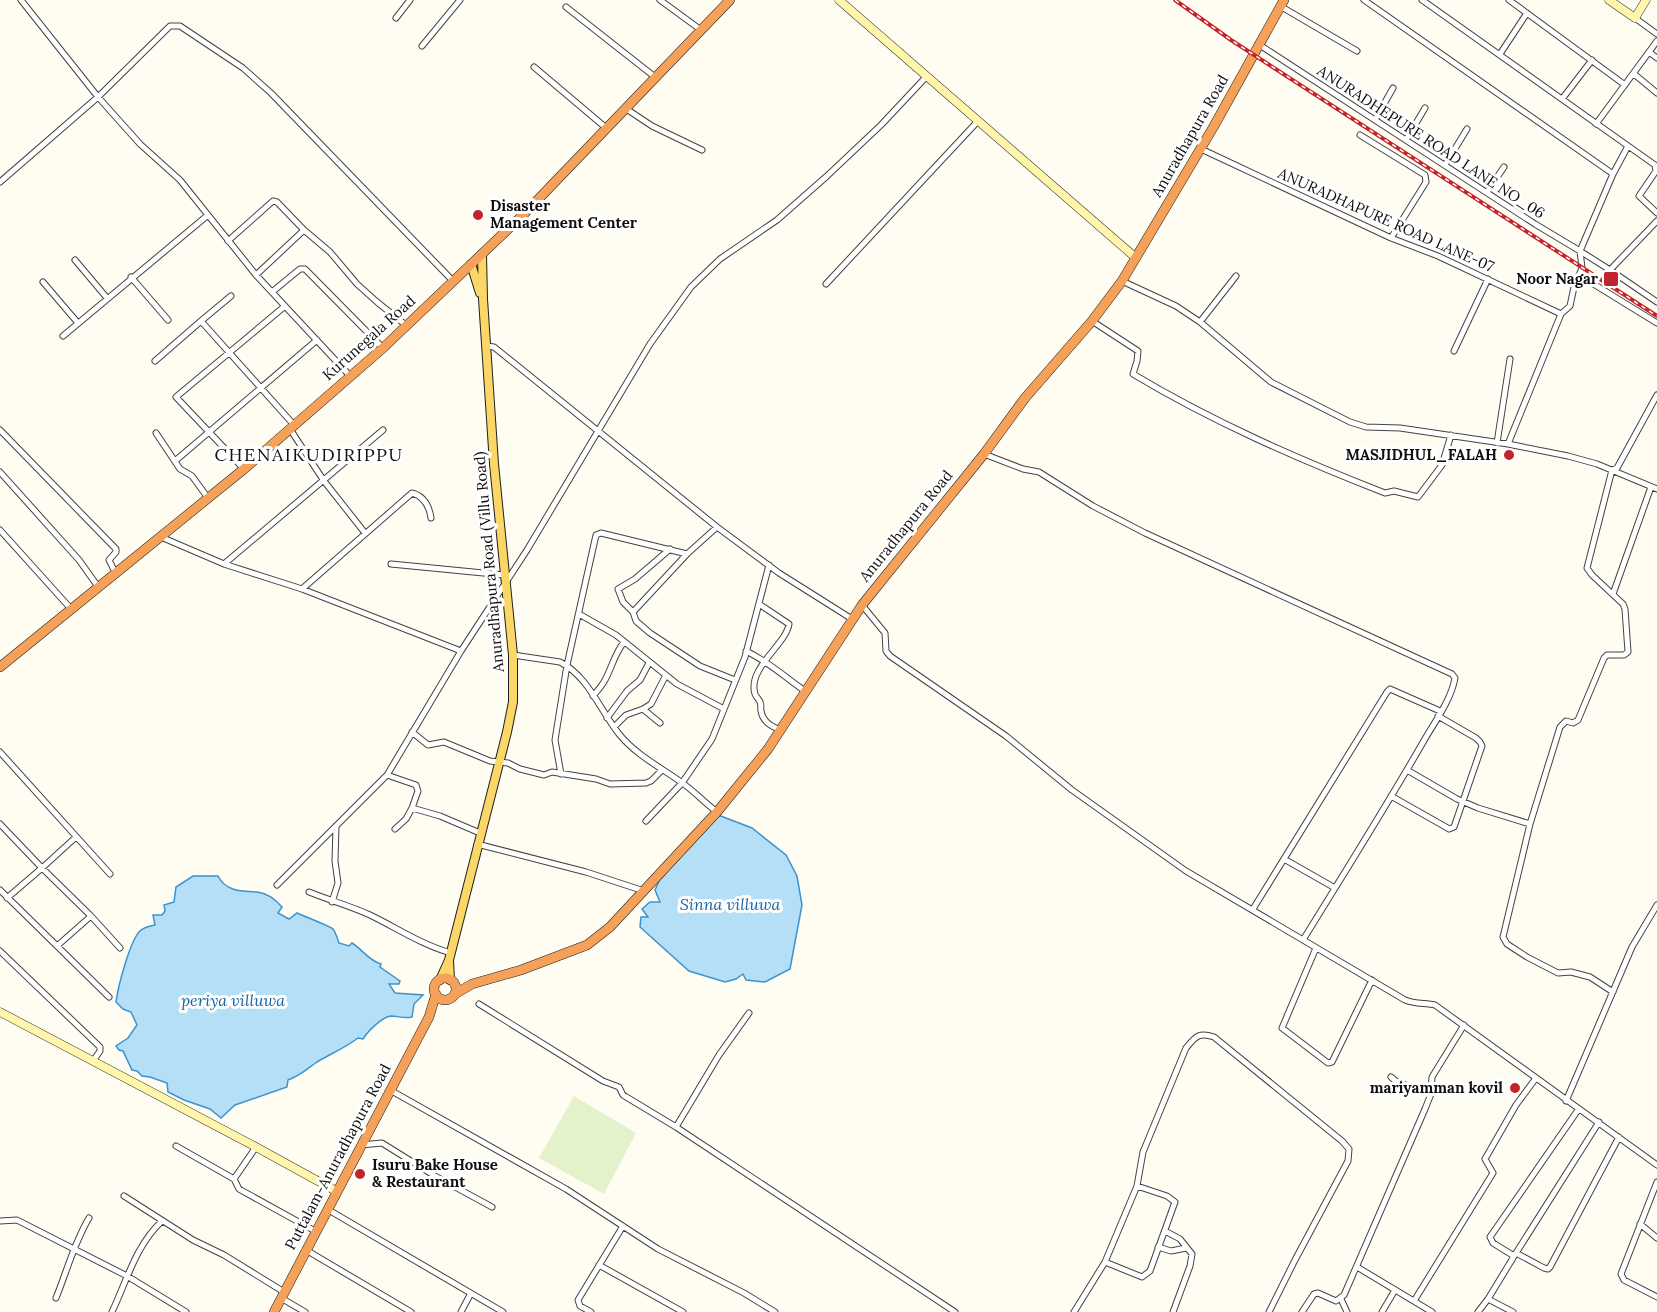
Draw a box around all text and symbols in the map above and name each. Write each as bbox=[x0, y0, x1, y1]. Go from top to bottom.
street label: ANURADHEPURE ROAD LANE NO_06 bbox=[1313, 60, 1549, 222]
street label: Anuradhapura Road bbox=[1146, 71, 1232, 201]
street label: ANURADHAPURE ROAD LANE-07 bbox=[1274, 163, 1497, 276]
place label: Disaster Management Center bbox=[490, 196, 638, 232]
marker: Disaster Management Center bbox=[471, 208, 485, 222]
place label: Noor Nagar bbox=[1516, 269, 1599, 288]
marker: Noor Nagar bbox=[1602, 270, 1620, 288]
street label: Kurunegala Road bbox=[318, 291, 419, 384]
district label: CHENAIKUDIRIPPU bbox=[214, 443, 404, 466]
place label: MASJIDHUL_FALAH bbox=[1345, 445, 1497, 464]
marker: MASJIDHUL_FALAH bbox=[1502, 448, 1516, 462]
street label: Anuradhapura Road (Villu Road) bbox=[469, 450, 509, 674]
street label: Anuradhapura Road bbox=[854, 466, 956, 586]
water label: Sinna villuwa bbox=[680, 894, 781, 914]
water label: periya villuwa bbox=[181, 990, 285, 1010]
street label: Puttalam-Anuradhapura Road bbox=[280, 1061, 395, 1253]
place label: mariyamman kovil bbox=[1370, 1078, 1503, 1097]
marker: mariyamman kovil bbox=[1508, 1081, 1522, 1095]
place label: Isuru Bake House & Restaurant bbox=[372, 1155, 498, 1191]
marker: Isuru Bake House & Restaurant bbox=[353, 1167, 367, 1181]

